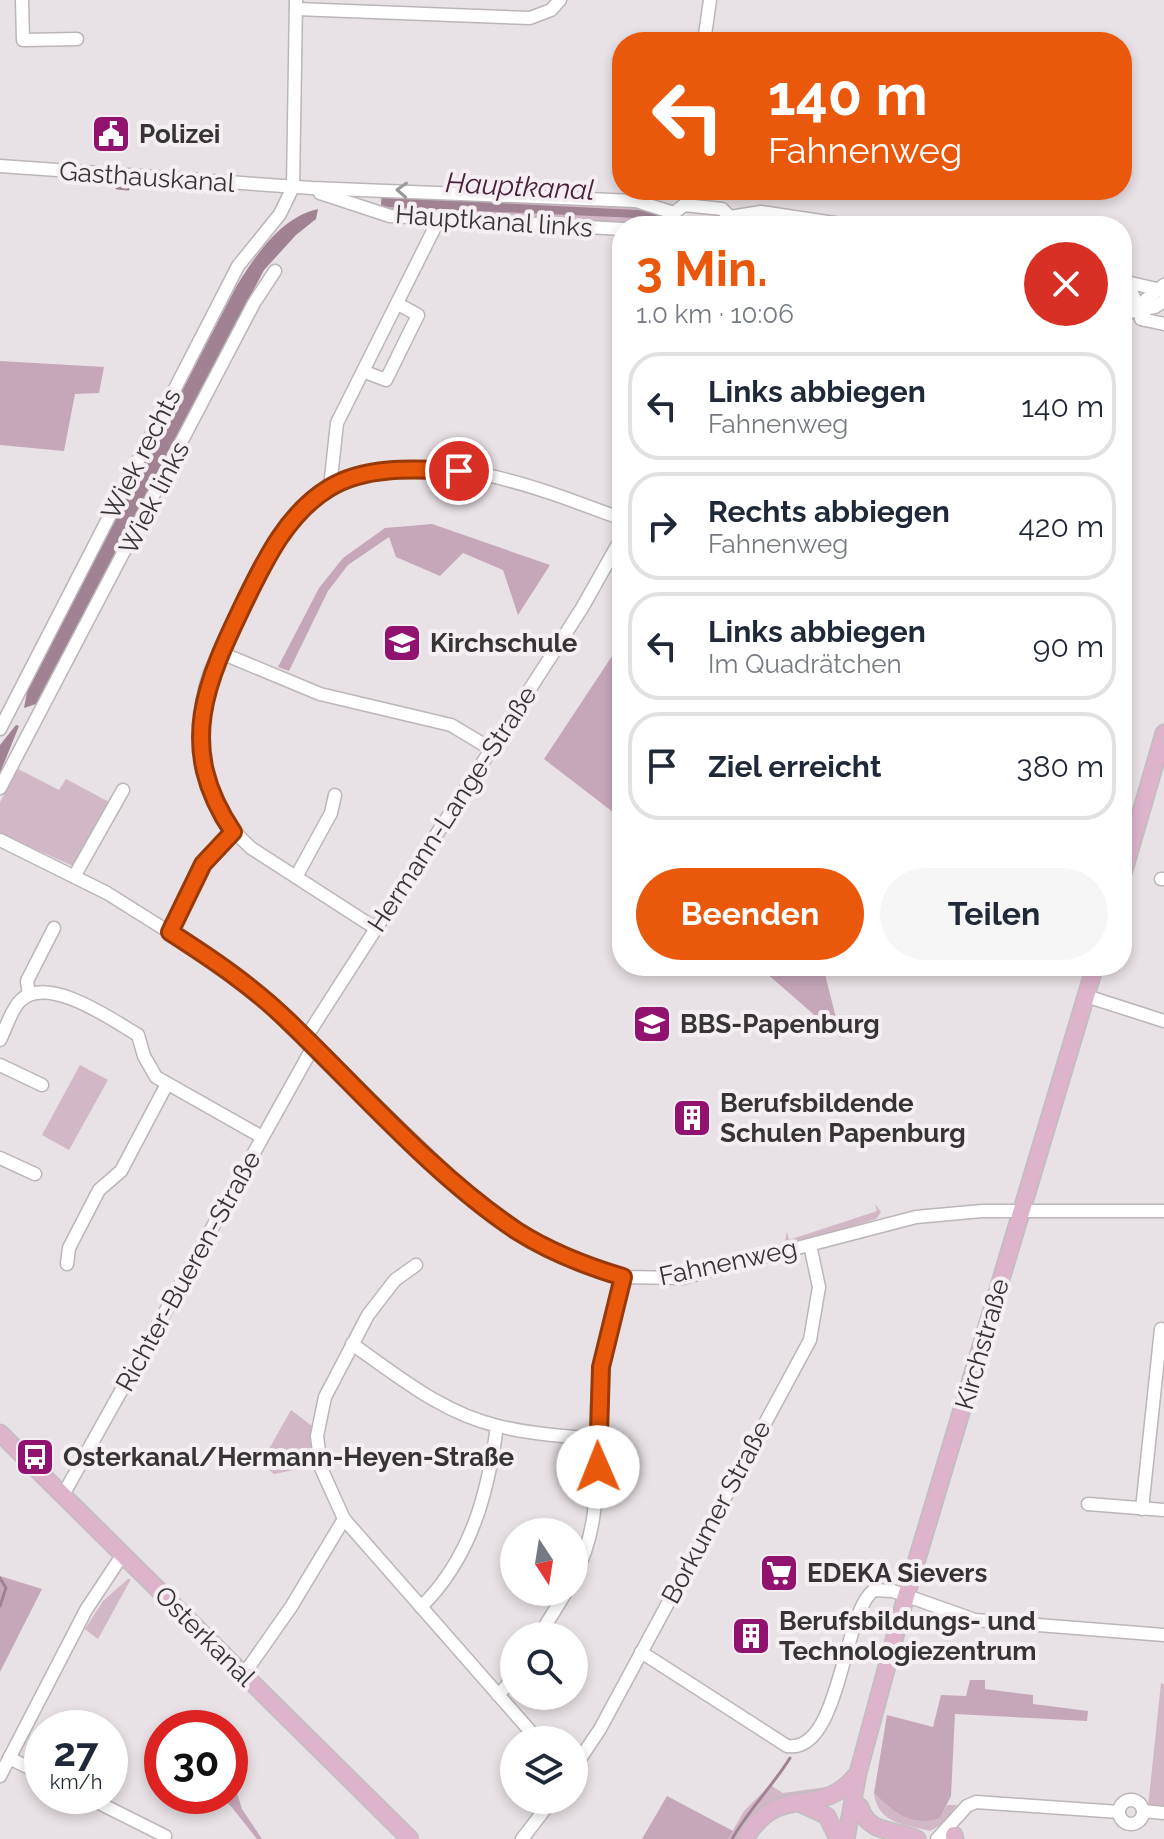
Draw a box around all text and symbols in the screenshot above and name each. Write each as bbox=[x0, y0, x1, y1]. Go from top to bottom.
text: 140 m bbox=[768, 62, 928, 128]
icon: left bbox=[636, 64, 740, 168]
public building icon: Polizei bbox=[90, 113, 132, 155]
place label: Polizei bbox=[139, 119, 220, 149]
text: Fahnenweg bbox=[768, 129, 962, 171]
street label: Gasthauskanal bbox=[58, 156, 237, 198]
water label: Hauptkanal bbox=[445, 166, 595, 207]
one-way arrow bbox=[395, 181, 408, 198]
street label: Hauptkanal links bbox=[394, 199, 594, 243]
text: 3 Min. bbox=[636, 241, 768, 297]
button: close bbox=[1024, 242, 1108, 326]
text: 1.0 km · 10:06 bbox=[636, 299, 794, 329]
text: Links abbiegen bbox=[708, 374, 926, 409]
street label: Wiek rechts bbox=[95, 383, 187, 525]
icon: left bbox=[640, 384, 684, 428]
text: 140 m bbox=[1021, 389, 1104, 424]
text: Fahnenweg bbox=[708, 409, 848, 439]
street label: Wiek links bbox=[113, 436, 195, 560]
pin bbox=[425, 437, 493, 505]
icon: arrive bbox=[437, 449, 481, 493]
text: Rechts abbiegen bbox=[708, 494, 950, 529]
icon: right bbox=[640, 504, 684, 548]
text: 420 m bbox=[1018, 509, 1104, 544]
text: Fahnenweg bbox=[708, 529, 848, 559]
text: Links abbiegen bbox=[708, 614, 926, 649]
school or university icon: Kirchschule bbox=[381, 622, 423, 664]
icon: left bbox=[640, 624, 684, 668]
place label: Kirchschule bbox=[430, 628, 578, 658]
text: 90 m bbox=[1033, 629, 1104, 664]
text: Im Quadrätchen bbox=[708, 649, 902, 679]
street label: Hermann-Lange-Straße bbox=[361, 681, 543, 937]
icon: arrive bbox=[640, 744, 684, 788]
text: Ziel erreicht bbox=[708, 749, 881, 784]
text: 380 m bbox=[1017, 749, 1104, 784]
button: Beenden bbox=[636, 868, 864, 960]
button: Teilen bbox=[880, 868, 1108, 960]
school or university icon: BBS-Papenburg bbox=[631, 1003, 673, 1045]
place label: BBS-Papenburg bbox=[680, 1009, 880, 1039]
place label: Berufsbildende Schulen Papenburg bbox=[720, 1088, 966, 1148]
building icon: Berufsbildende Schulen Papenburg bbox=[671, 1097, 713, 1139]
street label: Richter-Bueren-Straße bbox=[109, 1146, 267, 1396]
street label: Fahnenweg bbox=[656, 1233, 800, 1291]
street label: Kirchstraße bbox=[949, 1275, 1015, 1413]
street label: Borkumer Straße bbox=[655, 1416, 777, 1608]
position arrow bbox=[556, 1425, 640, 1509]
bus stop icon: Osterkanal/Hermann-Heyen-Straße bbox=[14, 1436, 56, 1478]
place label: Osterkanal/Hermann-Heyen-Straße bbox=[63, 1442, 515, 1472]
north arrow bbox=[500, 1518, 588, 1606]
map controls bbox=[500, 1518, 588, 1814]
supermarket icon: EDEKA Sievers bbox=[758, 1552, 800, 1594]
place label: EDEKA Sievers bbox=[807, 1558, 987, 1588]
street label: Osterkanal bbox=[149, 1580, 262, 1693]
place label: Berufsbildungs- und Technologiezentrum bbox=[779, 1606, 1037, 1666]
building icon: Berufsbildungs- und Technologiezentrum bbox=[730, 1615, 772, 1657]
button: search bbox=[500, 1622, 588, 1710]
speed limit sign: 30 bbox=[144, 1710, 248, 1814]
button: layers bbox=[500, 1726, 588, 1814]
text: 27 bbox=[53, 1728, 98, 1775]
text: km/h bbox=[50, 1770, 102, 1794]

